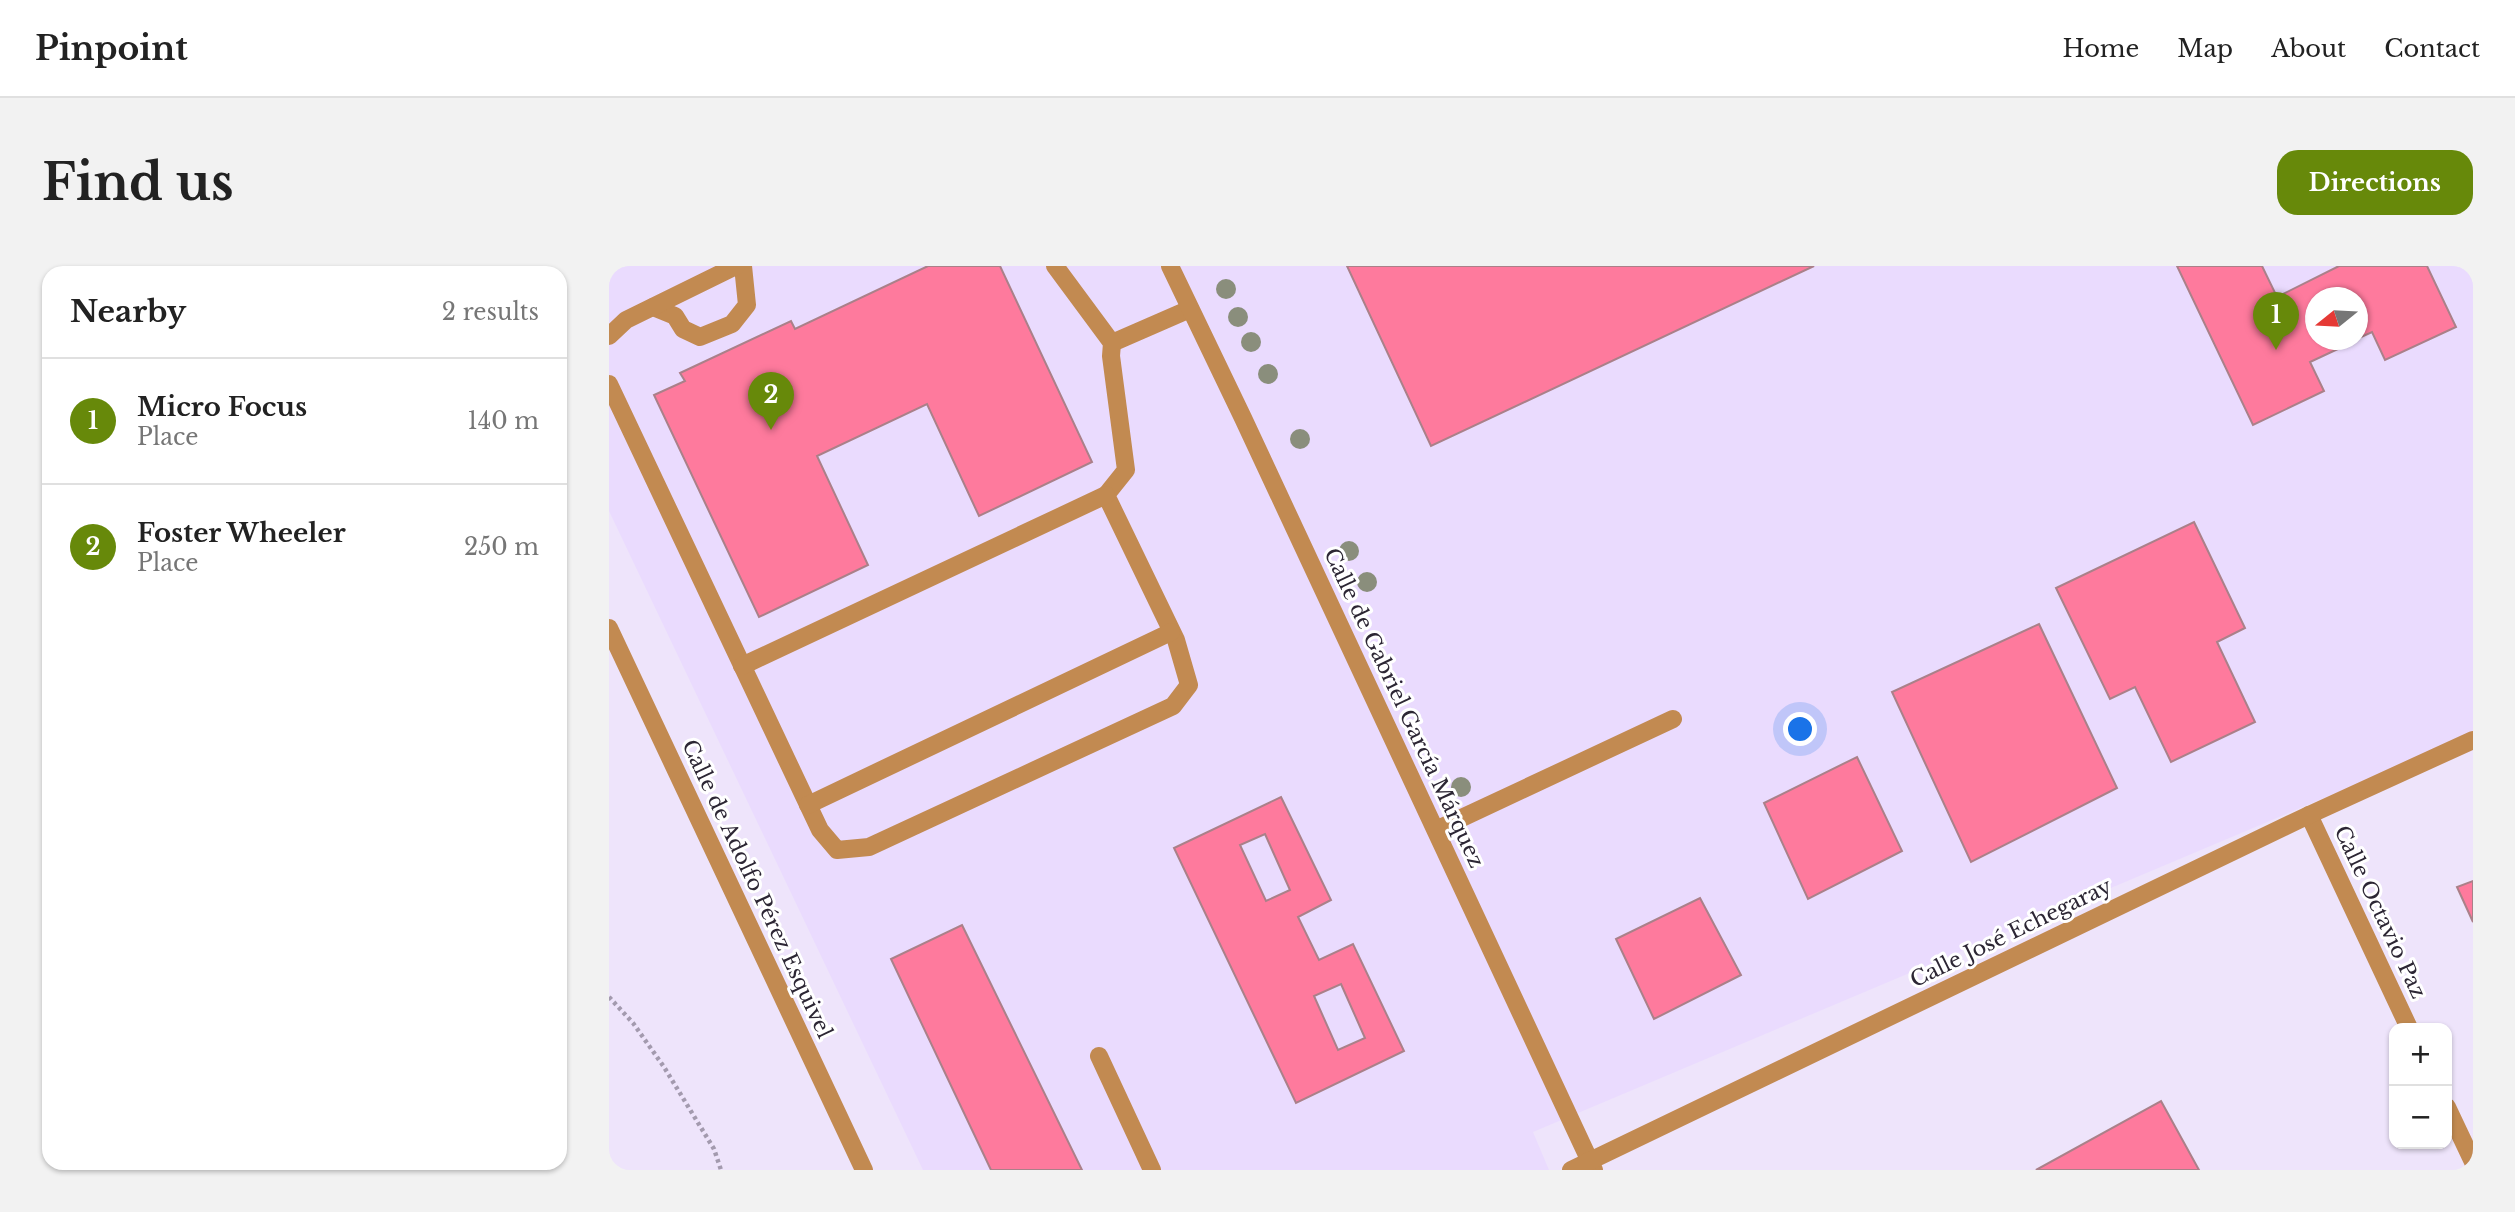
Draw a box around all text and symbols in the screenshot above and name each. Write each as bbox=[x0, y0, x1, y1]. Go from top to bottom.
text: Pinpoint bbox=[35, 28, 188, 69]
text: Home bbox=[2063, 34, 2139, 63]
text: Map bbox=[2177, 34, 2233, 63]
text: About bbox=[2271, 34, 2346, 63]
text: Contact bbox=[2384, 34, 2480, 63]
button: Directions bbox=[2277, 150, 2473, 215]
text: Find us bbox=[42, 152, 234, 213]
north arrow bbox=[2305, 287, 2368, 350]
pin: 1 bbox=[2253, 292, 2299, 350]
text: Nearby bbox=[70, 293, 186, 330]
text: 2 results bbox=[442, 298, 539, 326]
pin: 2 bbox=[748, 372, 794, 430]
text: Micro Focus bbox=[137, 391, 307, 423]
text: 1 bbox=[88, 407, 98, 435]
text: 140 m bbox=[468, 407, 539, 435]
text: Place bbox=[137, 423, 199, 451]
text: Foster Wheeler bbox=[137, 517, 346, 549]
text: 2 bbox=[86, 533, 100, 561]
text: 250 m bbox=[464, 533, 539, 561]
street label: Calle de Gabriel García Márquez bbox=[1318, 544, 1490, 872]
text: Place bbox=[137, 549, 199, 577]
your location bbox=[1783, 712, 1817, 746]
street label: Calle de Adolfo Pérez Esquivel bbox=[676, 736, 838, 1043]
street label: Calle Octavio Paz bbox=[2329, 821, 2431, 1003]
street label: Calle José Echegaray bbox=[1906, 873, 2117, 993]
map controls bbox=[2389, 1023, 2452, 1149]
button: + bbox=[2389, 1023, 2452, 1086]
button: − bbox=[2389, 1086, 2452, 1149]

